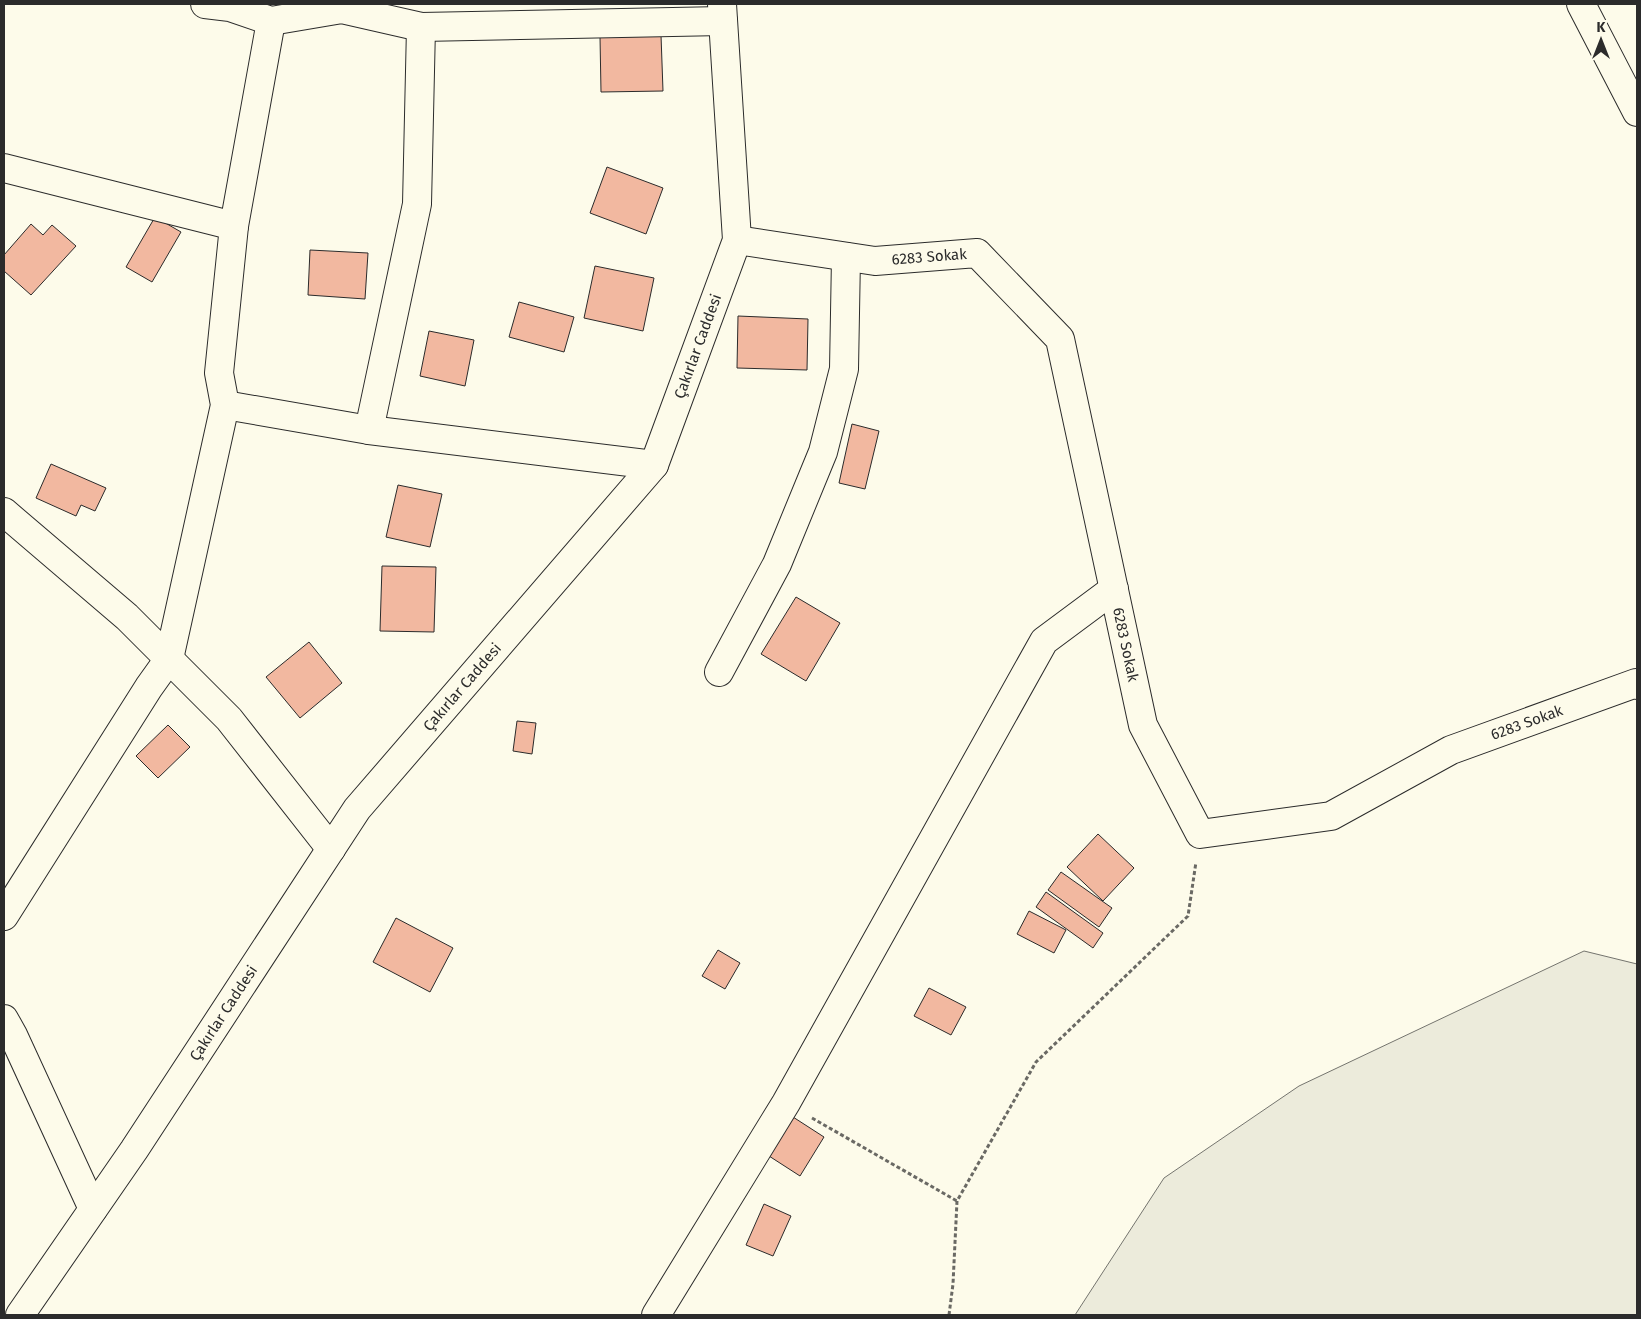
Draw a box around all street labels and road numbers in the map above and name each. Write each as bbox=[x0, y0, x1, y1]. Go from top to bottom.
street label: 6283 Sokak bbox=[891, 245, 968, 269]
street label: Çakırlar Caddesi bbox=[670, 291, 725, 401]
street label: 6283 Sokak bbox=[1109, 606, 1142, 684]
street label: Çakırlar Caddesi bbox=[419, 640, 505, 735]
street label: 6283 Sokak bbox=[1488, 701, 1566, 744]
street label: Çakırlar Caddesi bbox=[186, 962, 261, 1064]

